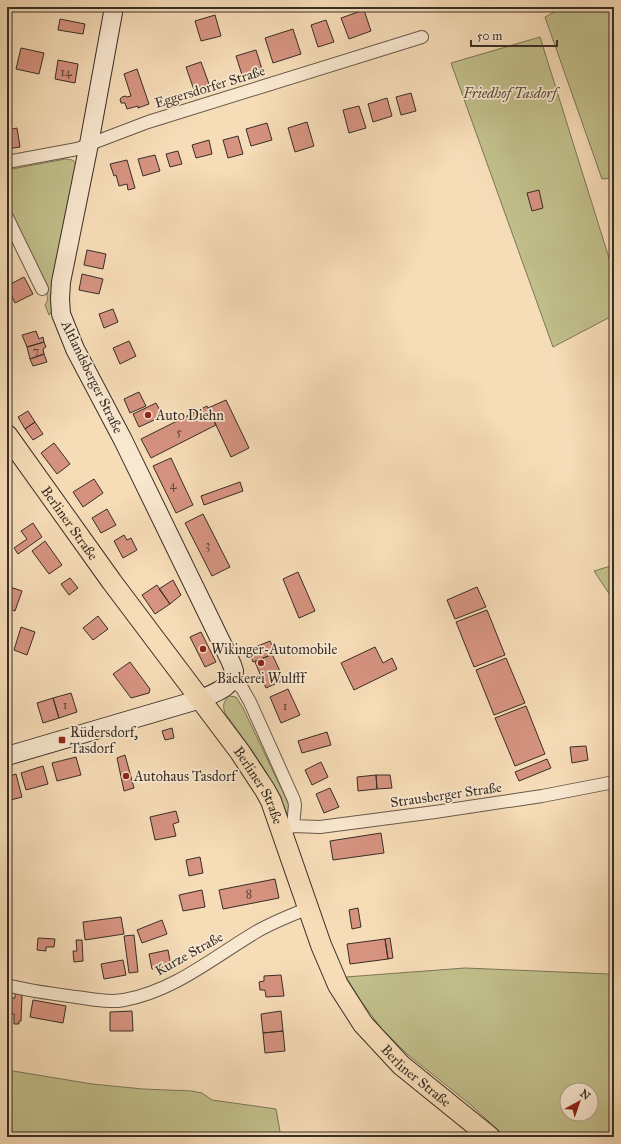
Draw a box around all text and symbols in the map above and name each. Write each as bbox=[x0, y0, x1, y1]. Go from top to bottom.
scale bar bbox=[471, 22, 557, 48]
text: 50 m bbox=[477, 29, 502, 43]
street label: Eggersdorfer Straße bbox=[153, 62, 267, 112]
house number: 14 bbox=[60, 65, 72, 79]
park label: Friedhof Tasdorf bbox=[462, 85, 561, 102]
street label: Altlandsberger Straße bbox=[57, 317, 127, 436]
house number: 7 bbox=[33, 344, 39, 358]
place label: Auto Diehn bbox=[155, 407, 224, 424]
marker: Auto Diehn bbox=[143, 410, 153, 420]
house number: 5 bbox=[176, 425, 182, 439]
house number: 4 bbox=[170, 478, 177, 492]
street label: Berliner Straße bbox=[38, 483, 102, 563]
house number: 3 bbox=[206, 538, 211, 552]
place label: Wikinger-Automobile bbox=[211, 641, 337, 658]
marker: Wikinger-Automobile bbox=[198, 644, 208, 654]
marker: Bäckerei Wulfff bbox=[256, 658, 266, 668]
place label: Bäckerei Wulfff bbox=[217, 670, 308, 687]
house number: 1 bbox=[63, 698, 68, 712]
house number: 1 bbox=[283, 699, 288, 713]
place label: Rüdersdorf, Tasdorf bbox=[70, 724, 139, 757]
marker: Rüdersdorf, Tasdorf bbox=[57, 735, 67, 745]
street label: Berliner Straße bbox=[230, 743, 287, 827]
place label: Autohaus Tasdorf bbox=[133, 768, 238, 785]
marker: Autohaus Tasdorf bbox=[121, 771, 131, 781]
street label: Strausberger Straße bbox=[389, 779, 503, 811]
house number: 8 bbox=[246, 887, 252, 901]
street label: Kurze Straße bbox=[152, 928, 226, 980]
street label: Berliner Straße bbox=[378, 1041, 455, 1111]
north arrow bbox=[559, 1082, 599, 1122]
text: N bbox=[577, 1087, 593, 1103]

